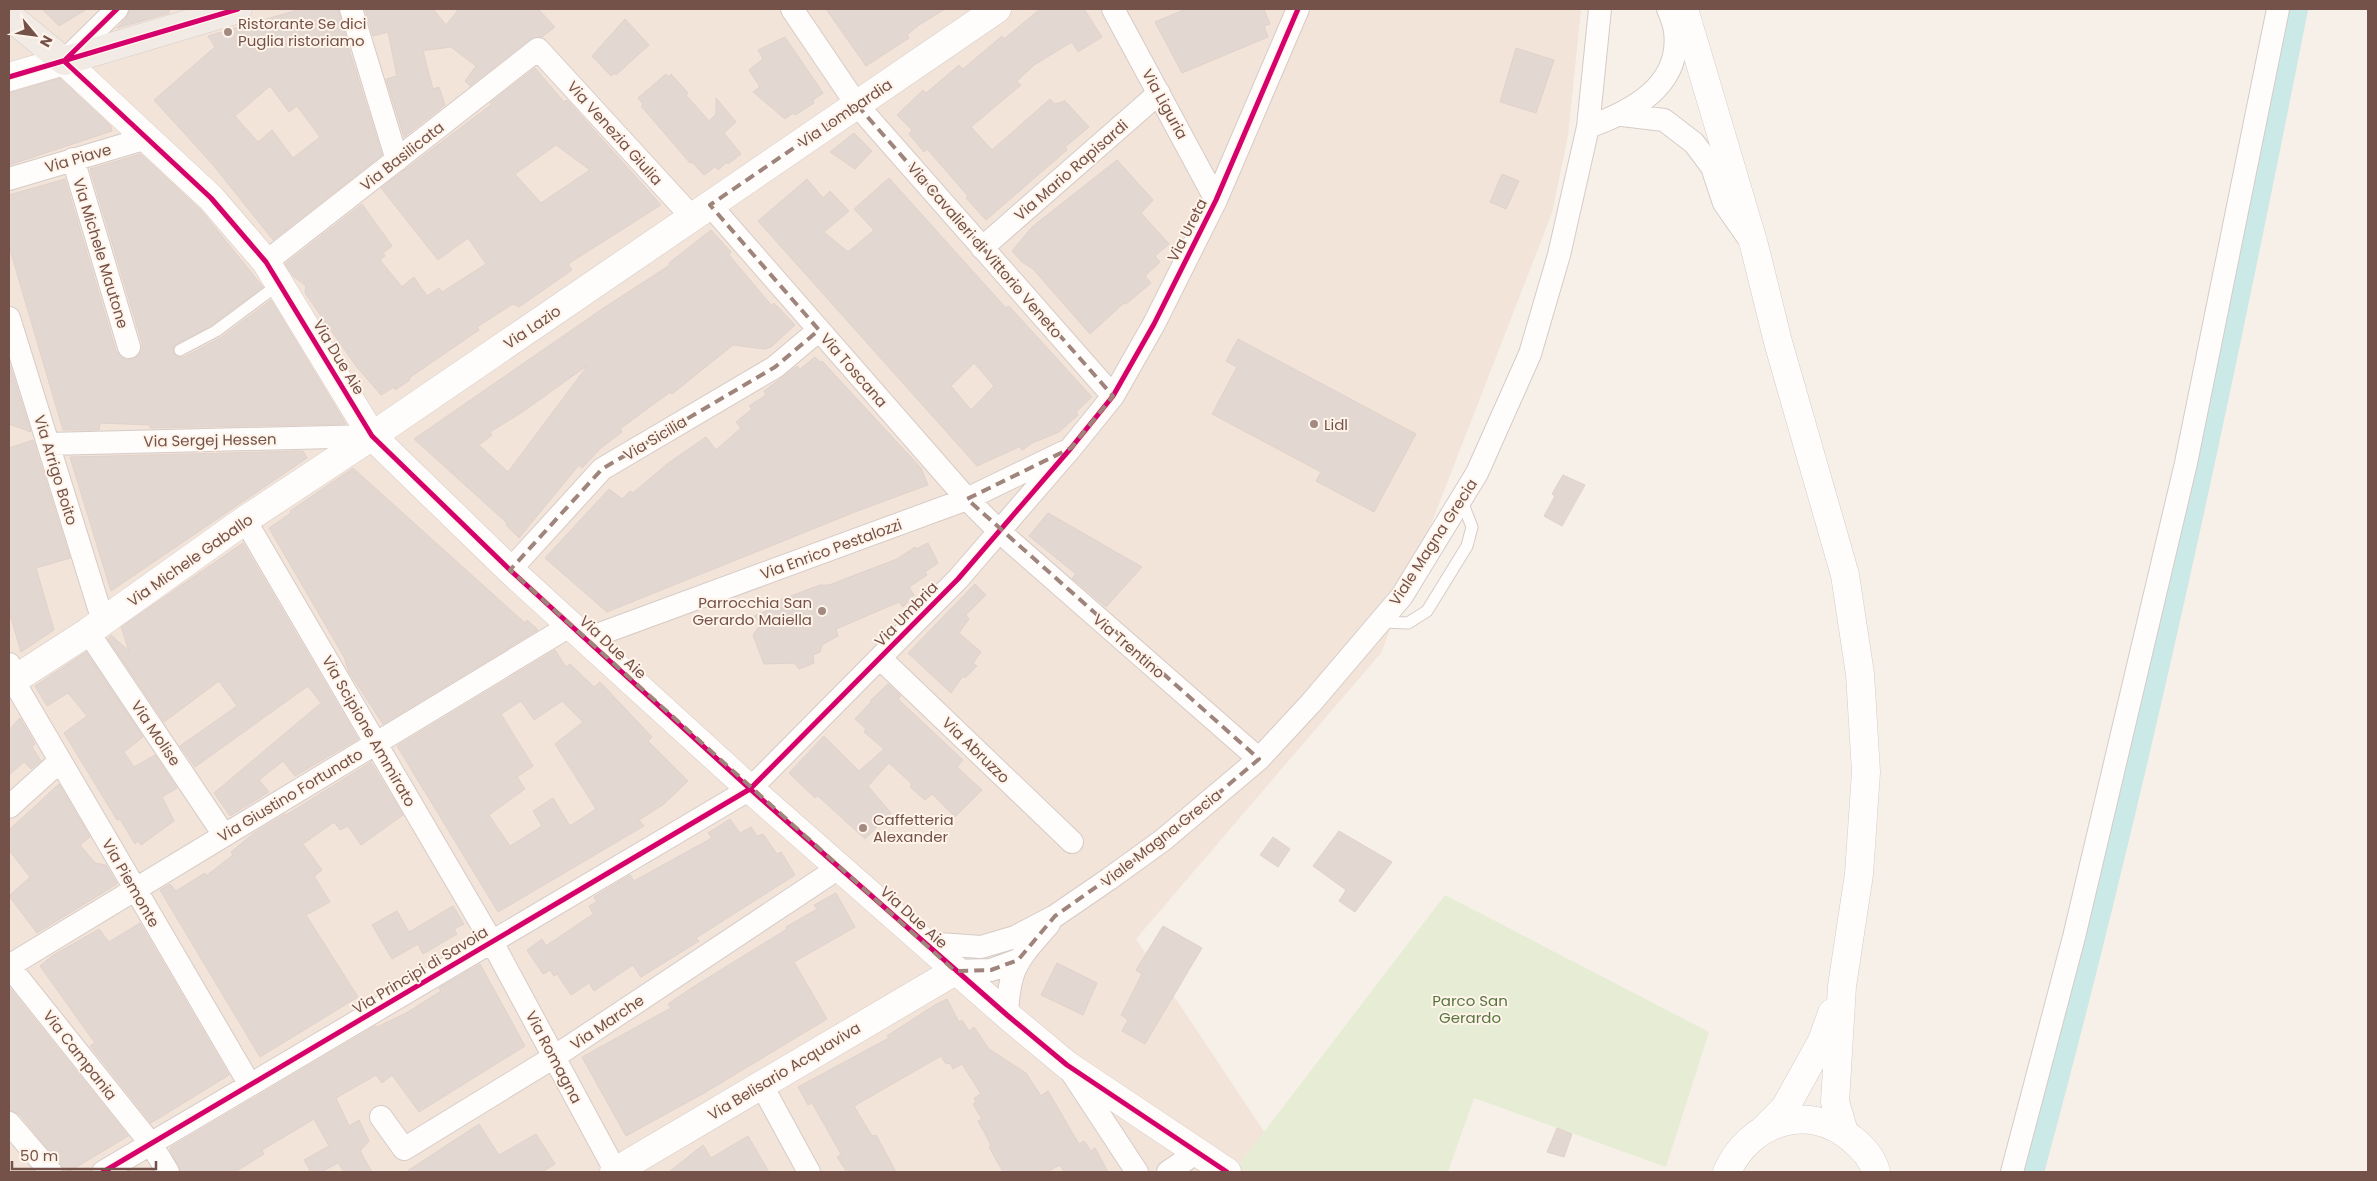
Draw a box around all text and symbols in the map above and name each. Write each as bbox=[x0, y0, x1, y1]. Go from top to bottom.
north arrow bbox=[10, 10, 60, 60]
place label: Ristorante Se dici Puglia ristoriamo bbox=[238, 13, 367, 51]
marker: Ristorante Se dici Puglia ristoriamo bbox=[222, 26, 234, 38]
text: N bbox=[35, 32, 58, 51]
street label: Via Liguria bbox=[1137, 65, 1193, 143]
street label: Via Lombardia bbox=[794, 74, 896, 152]
street label: Via Venezia Giulia bbox=[563, 76, 667, 190]
street label: Via Mario Rapisardi bbox=[1010, 115, 1132, 225]
street label: Via Basilicata bbox=[356, 117, 448, 195]
street label: Via Piave bbox=[42, 139, 114, 177]
street label: Via Cavalieri di Vittorio Veneto bbox=[903, 158, 1067, 342]
street label: Via Michele Mautone bbox=[68, 175, 134, 331]
street label: Via Ureta bbox=[1162, 195, 1212, 265]
street label: Via Lazio bbox=[499, 300, 565, 354]
street label: Via Due Aie bbox=[308, 315, 370, 399]
street label: Via Toscana bbox=[816, 328, 892, 412]
street label: Via Sicilia bbox=[619, 411, 691, 465]
street label: Via Arrigo Boito bbox=[29, 412, 83, 528]
place label: Lidl bbox=[1324, 414, 1348, 435]
marker: Lidl bbox=[1308, 418, 1320, 430]
street label: Via Sergej Hessen bbox=[143, 428, 277, 452]
street label: Viale Magna Grecia bbox=[1384, 474, 1482, 610]
street label: Via Michele Gaballo bbox=[123, 509, 257, 611]
street label: Via Enrico Pestalozzi bbox=[757, 514, 905, 584]
street label: Via Umbria bbox=[870, 577, 942, 651]
place label: Parrocchia San Gerardo Maiella bbox=[692, 592, 812, 630]
marker: Parrocchia San Gerardo Maiella bbox=[816, 605, 828, 617]
street label: Via Trentino bbox=[1089, 609, 1169, 683]
street label: Via Due Aie bbox=[575, 610, 651, 684]
street label: Via Scipione Ammirato bbox=[317, 652, 421, 810]
street label: Via Molise bbox=[126, 696, 186, 770]
street label: Via Abruzzo bbox=[938, 712, 1014, 788]
street label: Via Giustino Fortunato bbox=[214, 743, 366, 847]
street label: Viale Magna Grecia bbox=[1096, 784, 1226, 892]
place label: Caffetteria Alexander bbox=[873, 809, 954, 847]
marker: Caffetteria Alexander bbox=[857, 822, 869, 834]
street label: Via Piemonte bbox=[97, 835, 165, 931]
street label: Via Due Aie bbox=[876, 881, 952, 953]
street label: Via Principi di Savoia bbox=[348, 921, 492, 1019]
street label: Via Marche bbox=[566, 990, 648, 1054]
park label: Parco San Gerardo bbox=[1432, 990, 1508, 1028]
street label: Via Campania bbox=[38, 1006, 122, 1104]
street label: Via Romagna bbox=[521, 1007, 587, 1107]
street label: Via Belisario Acquaviva bbox=[704, 1017, 864, 1125]
scale bar bbox=[12, 1138, 156, 1170]
text: 50 m bbox=[20, 1145, 58, 1166]

